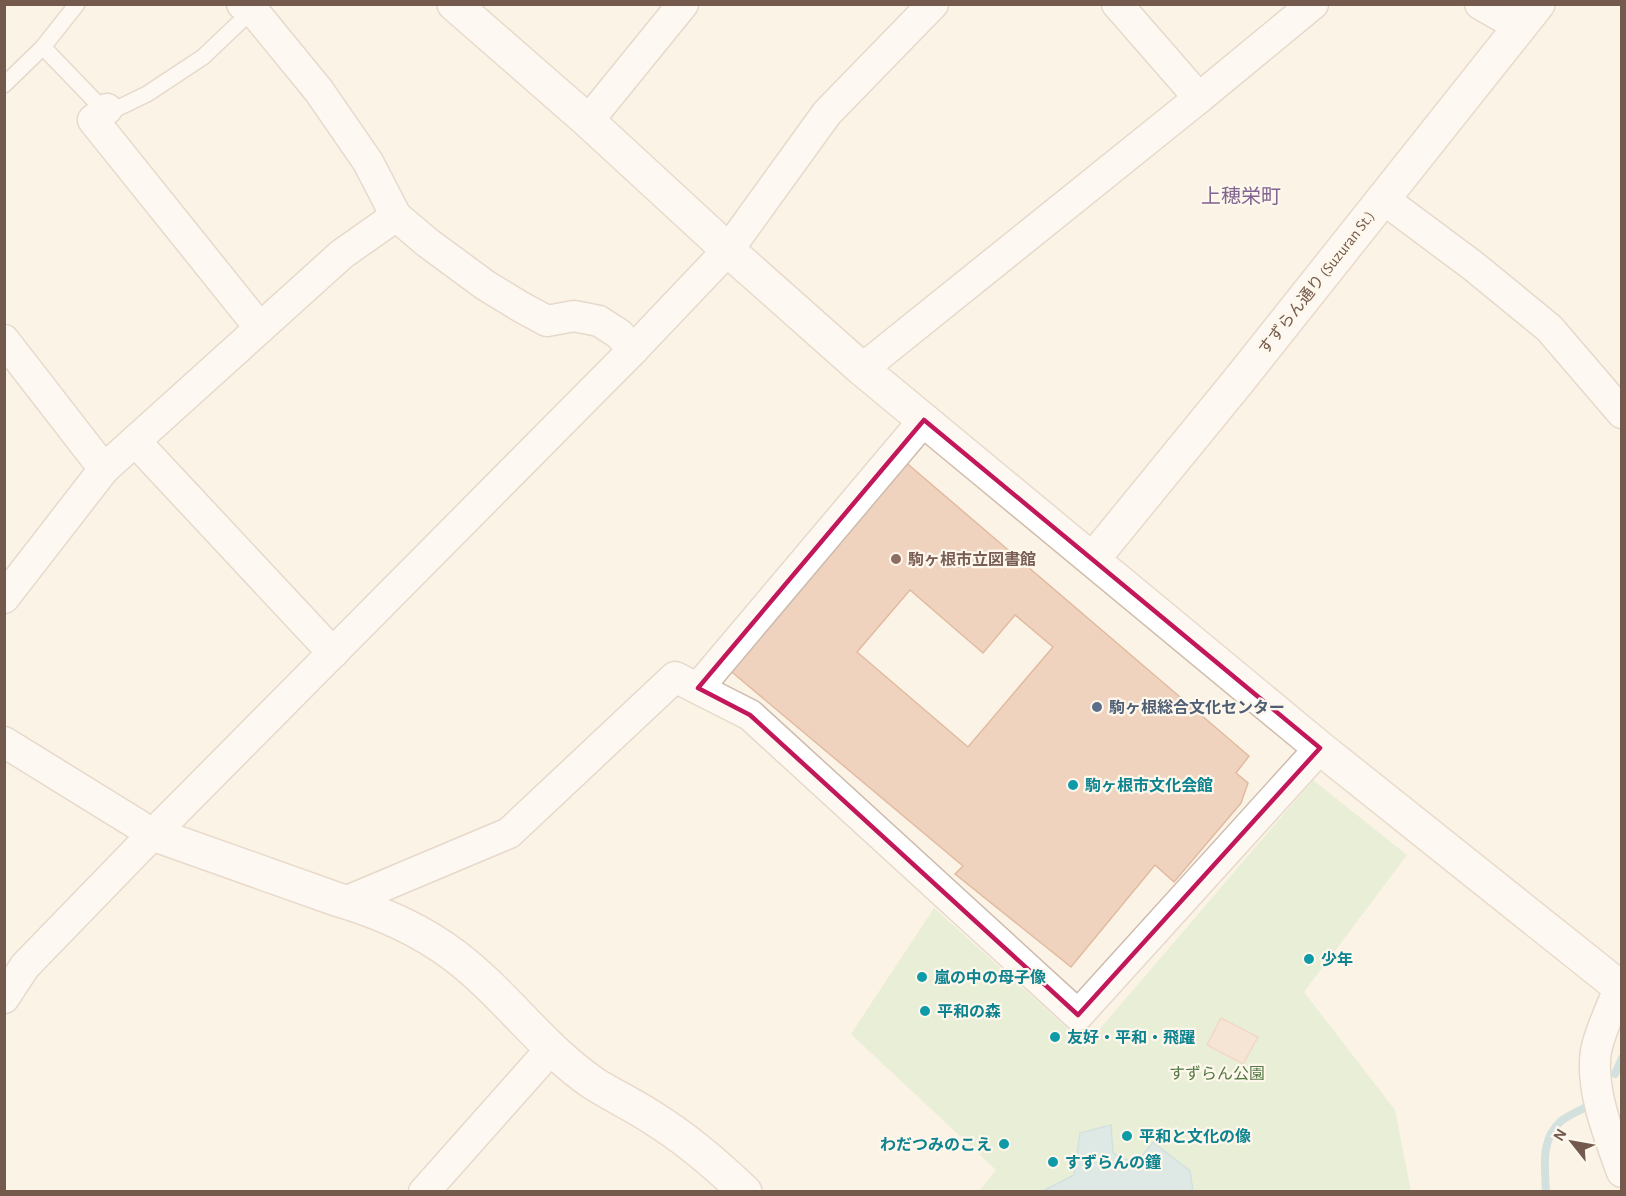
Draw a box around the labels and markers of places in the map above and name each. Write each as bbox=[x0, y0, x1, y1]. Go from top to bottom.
place label: 駒ヶ根市立図書館 bbox=[908, 551, 1036, 568]
marker: 駒ヶ根市立図書館 bbox=[889, 552, 903, 566]
place label: 駒ヶ根総合文化センター bbox=[1109, 698, 1285, 716]
marker: 駒ヶ根総合文化センター bbox=[1090, 700, 1104, 714]
place label: 駒ヶ根市文化会館 bbox=[1085, 777, 1213, 794]
marker: 駒ヶ根市文化会館 bbox=[1066, 778, 1080, 792]
place label: 少年 bbox=[1321, 951, 1353, 968]
marker: 少年 bbox=[1302, 952, 1316, 966]
place label: 嵐の中の母子像 bbox=[934, 969, 1046, 986]
marker: 嵐の中の母子像 bbox=[915, 970, 929, 984]
place label: 平和の森 bbox=[937, 1003, 1001, 1020]
marker: 平和の森 bbox=[918, 1004, 932, 1018]
place label: 友好・平和・飛躍 bbox=[1067, 1029, 1195, 1046]
marker: 友好・平和・飛躍 bbox=[1048, 1030, 1062, 1044]
place label: 平和と文化の像 bbox=[1139, 1128, 1251, 1145]
marker: 平和と文化の像 bbox=[1120, 1129, 1134, 1143]
place label: わだつみのこえ bbox=[880, 1136, 992, 1153]
marker: わだつみのこえ bbox=[997, 1137, 1011, 1151]
place label: すずらんの鐘 bbox=[1065, 1153, 1161, 1171]
marker: すずらんの鐘 bbox=[1046, 1155, 1060, 1169]

